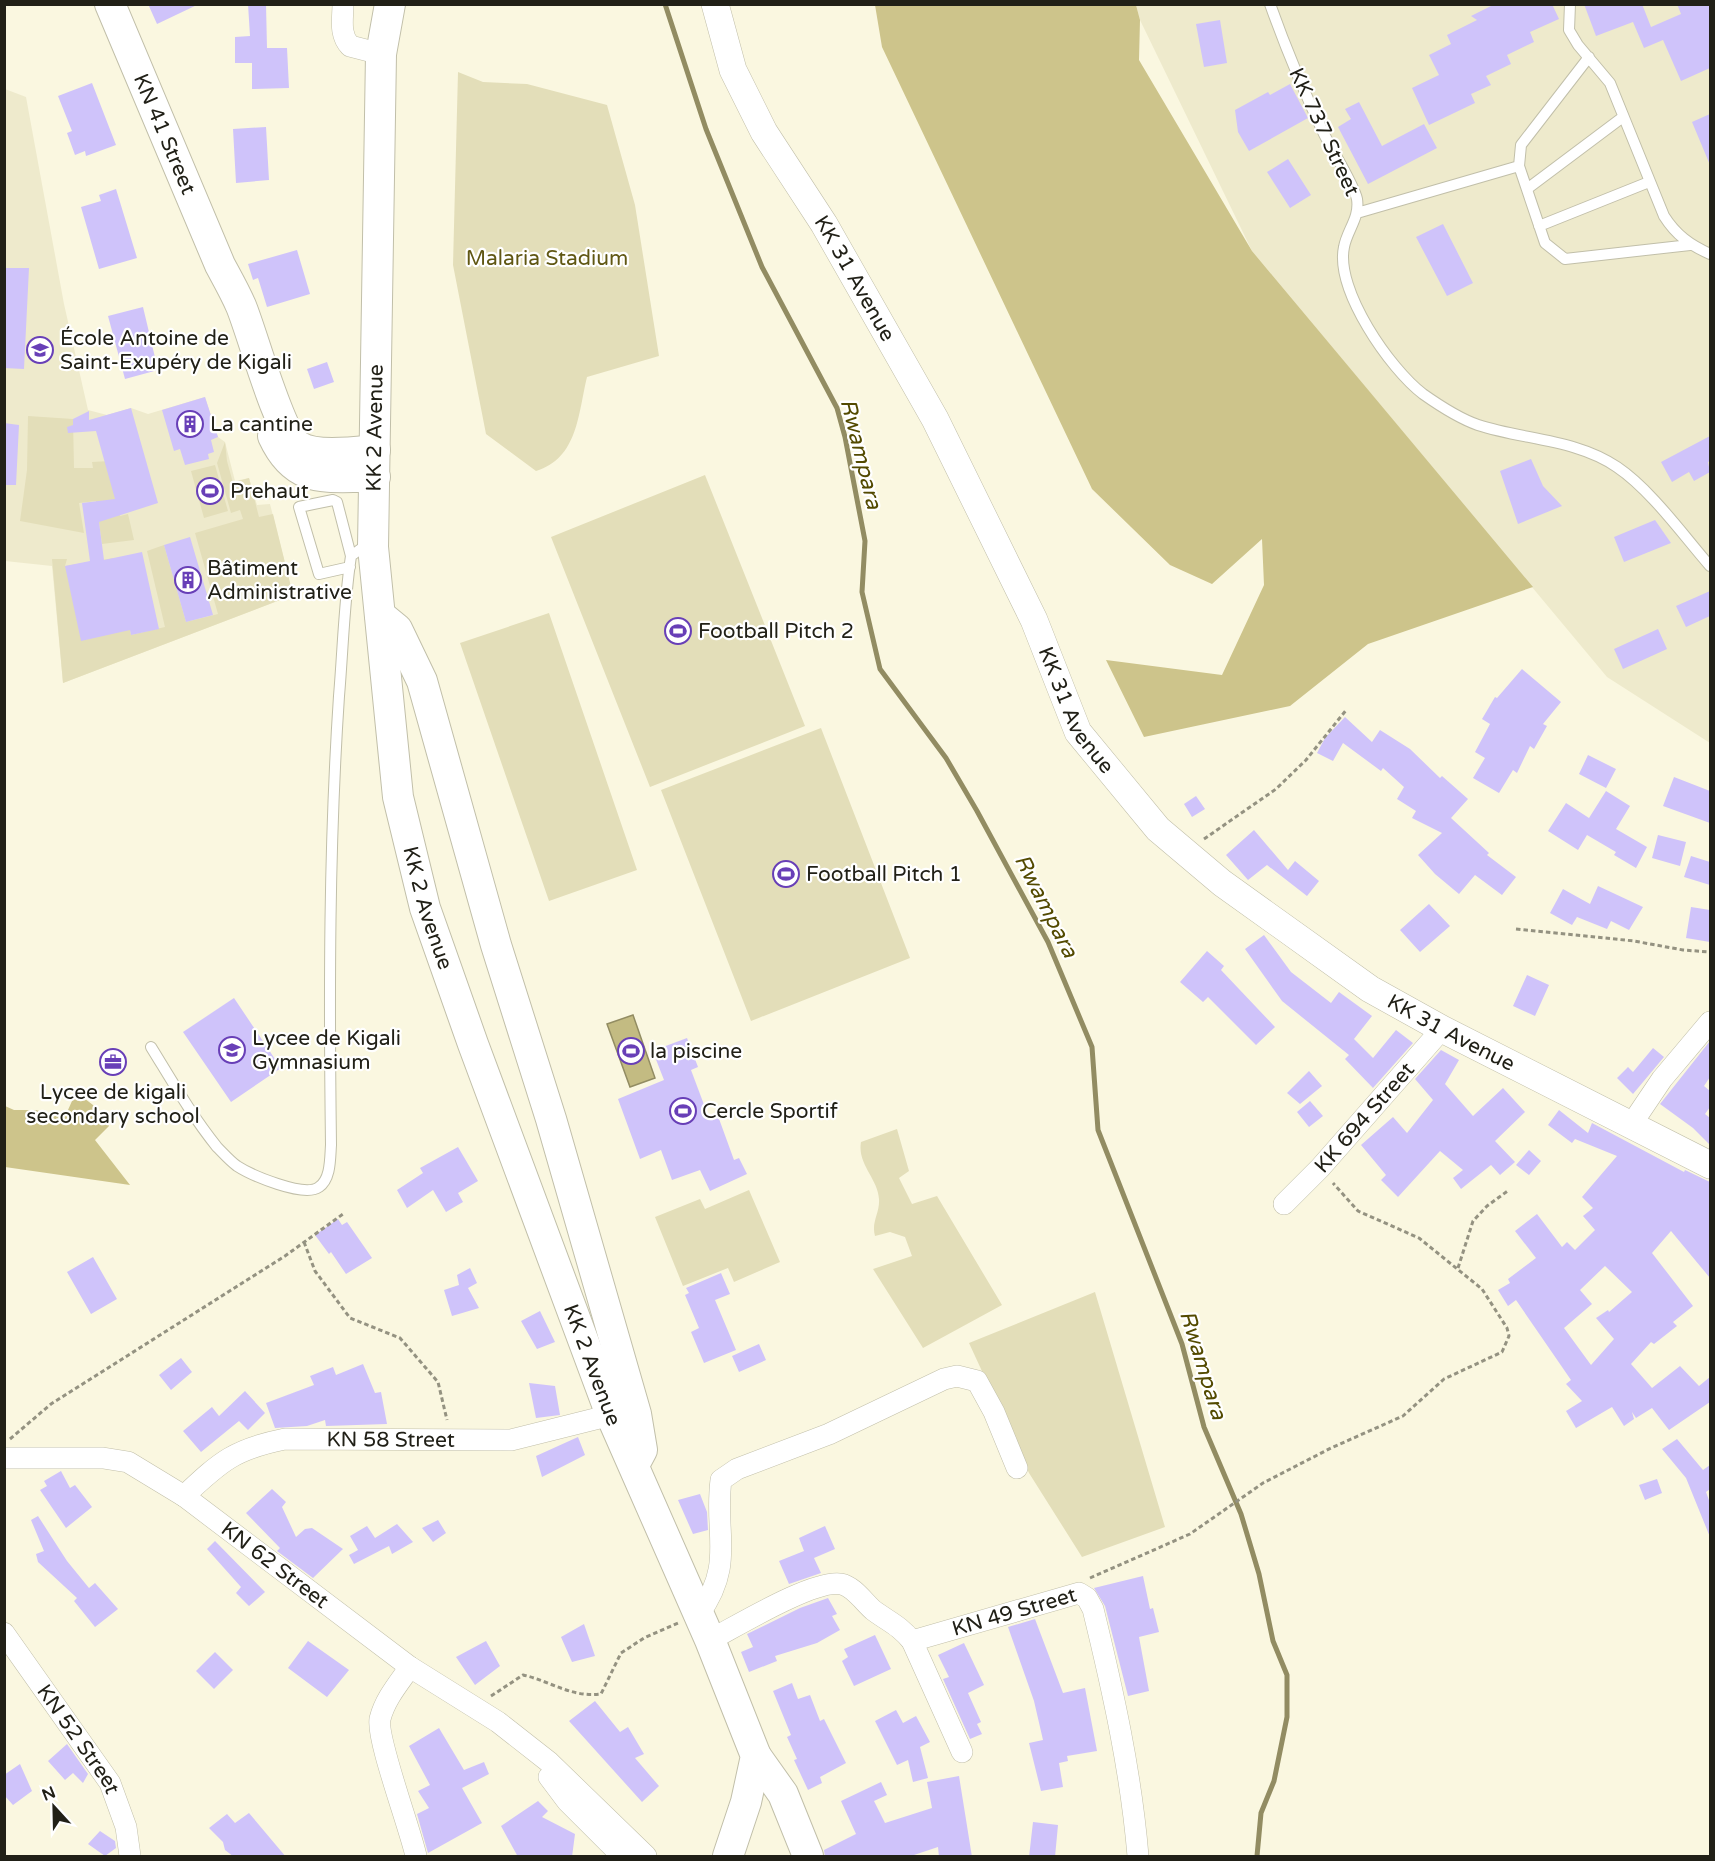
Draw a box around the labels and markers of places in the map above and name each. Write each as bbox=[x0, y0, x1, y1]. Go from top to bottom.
place label: École Antoine de Saint-Exupéry de Kigali bbox=[60, 326, 292, 375]
school or university icon: École Antoine de Saint-Exupéry de Kigali bbox=[25, 335, 55, 365]
building icon: La cantine bbox=[175, 409, 205, 439]
place label: La cantine bbox=[210, 412, 313, 437]
sports icon: Prehaut bbox=[195, 476, 225, 506]
place label: Prehaut bbox=[230, 479, 309, 504]
place label: Bâtiment Administrative bbox=[207, 556, 352, 605]
building icon: Bâtiment Administrative bbox=[173, 565, 203, 595]
sports icon: Football Pitch 2 bbox=[663, 616, 693, 646]
place label: Football Pitch 2 bbox=[698, 619, 854, 644]
sports icon: Football Pitch 1 bbox=[771, 859, 801, 889]
place label: Football Pitch 1 bbox=[806, 862, 962, 887]
place label: Lycee de Kigali Gymnasium bbox=[252, 1026, 401, 1075]
school or university icon: Lycee de Kigali Gymnasium bbox=[217, 1035, 247, 1065]
sports icon: la piscine bbox=[616, 1036, 646, 1066]
place label: la piscine bbox=[650, 1039, 742, 1064]
office icon: Lycee de kigali secondary school bbox=[98, 1047, 128, 1077]
place label: Lycee de kigali secondary school bbox=[26, 1080, 200, 1129]
sports icon: Cercle Sportif bbox=[668, 1096, 698, 1126]
place label: Cercle Sportif bbox=[702, 1099, 838, 1124]

